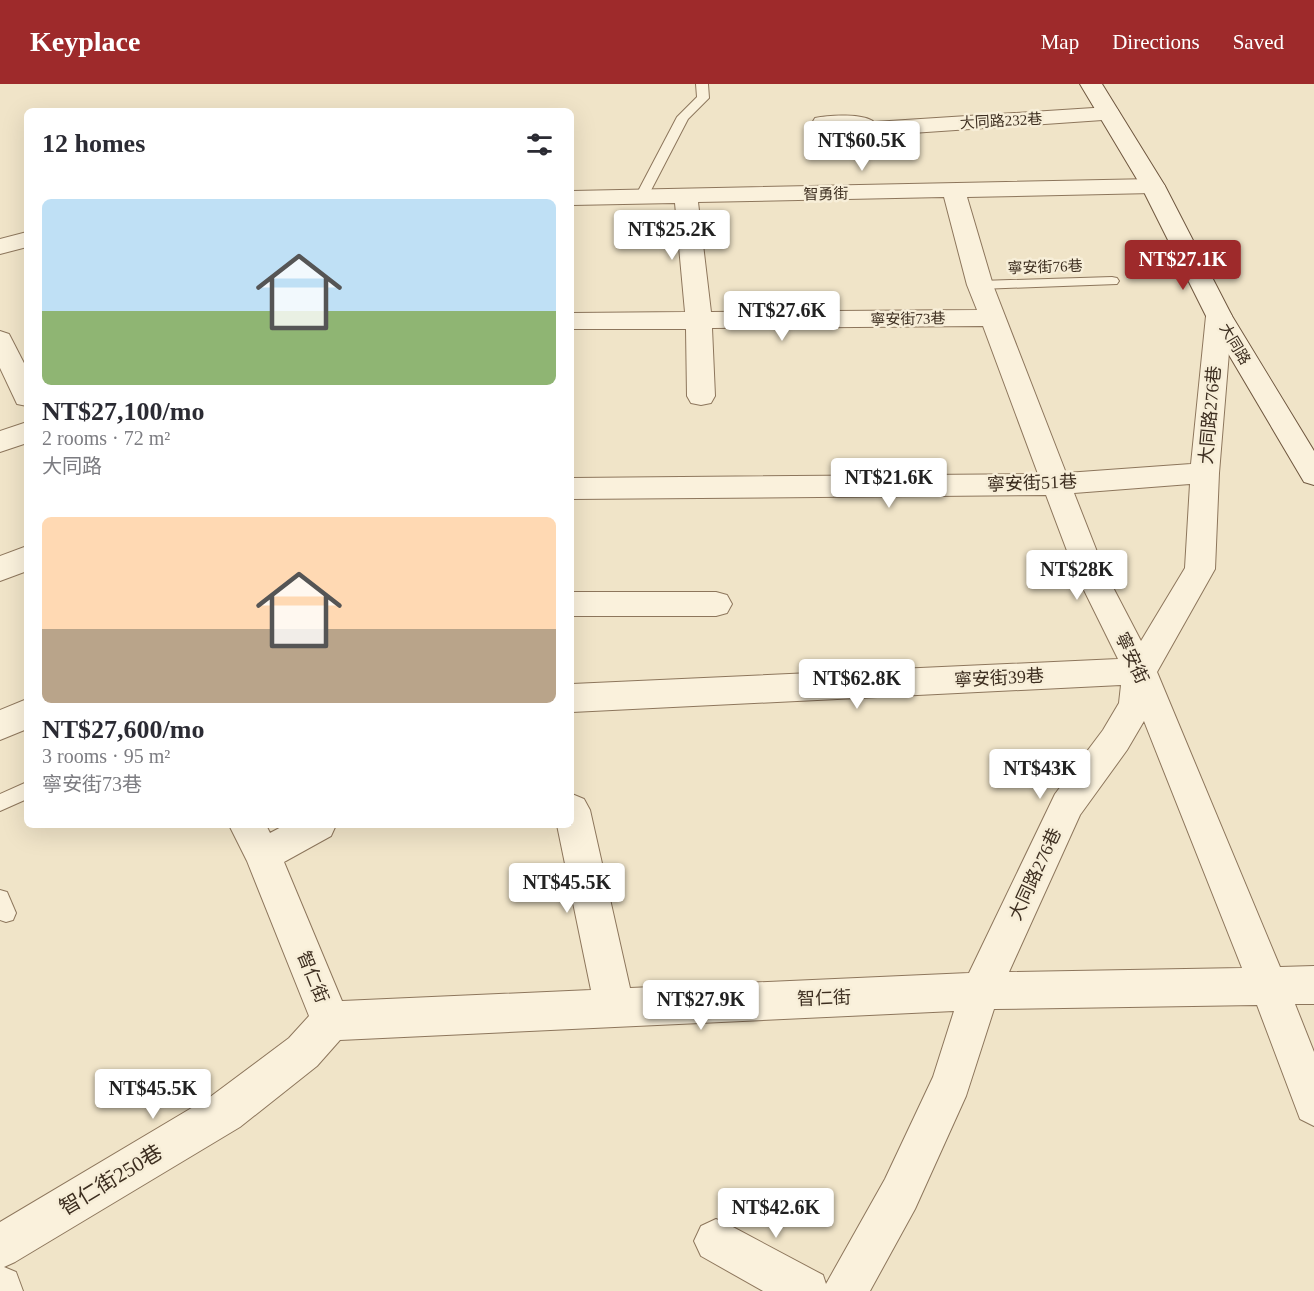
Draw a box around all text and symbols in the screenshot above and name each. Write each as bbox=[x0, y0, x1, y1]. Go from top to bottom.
text: Keyplace bbox=[30, 26, 140, 57]
text: Map bbox=[1041, 30, 1079, 54]
text: Directions bbox=[1112, 30, 1200, 54]
text: Saved bbox=[1233, 30, 1284, 54]
street label: 大同路232巷 bbox=[959, 111, 1043, 131]
pin: NT$60.5K bbox=[800, 121, 924, 172]
icon: filters bbox=[523, 128, 556, 161]
text: 12 homes bbox=[42, 129, 145, 158]
text: NT$60.5K bbox=[818, 129, 906, 151]
street label: 智勇街 bbox=[803, 186, 849, 202]
pin: NT$25.2K bbox=[610, 210, 734, 261]
text: NT$25.2K bbox=[628, 218, 716, 240]
icon: home bbox=[245, 238, 353, 346]
pin: NT$27.1K bbox=[1121, 240, 1245, 291]
text: NT$27.1K bbox=[1139, 248, 1227, 270]
street label: 寧安街76巷 bbox=[1007, 258, 1083, 276]
pin: NT$27.6K bbox=[720, 291, 844, 342]
text: NT$27.6K bbox=[738, 299, 826, 321]
street label: 寧安街73巷 bbox=[870, 310, 946, 328]
street label: 大同路 bbox=[1217, 321, 1253, 367]
street label: 大同路276巷 bbox=[1196, 365, 1224, 465]
text: NT$27,100/mo bbox=[42, 397, 205, 426]
text: 2 rooms · 72 m² bbox=[42, 427, 170, 449]
text: 大同路 bbox=[42, 455, 102, 477]
pin: NT$21.6K bbox=[827, 458, 951, 509]
text: NT$21.6K bbox=[845, 466, 933, 488]
street label: 寧安街51巷 bbox=[987, 471, 1077, 495]
pin: NT$28K bbox=[1028, 550, 1126, 601]
icon: home bbox=[245, 556, 353, 664]
text: NT$28K bbox=[1040, 558, 1114, 580]
street label: 寧安街 bbox=[1112, 629, 1152, 687]
pin: NT$62.8K bbox=[795, 659, 919, 710]
street label: 寧安街39巷 bbox=[954, 666, 1044, 690]
text: NT$62.8K bbox=[813, 667, 901, 689]
text: NT$27,600/mo bbox=[42, 715, 205, 744]
text: 3 rooms · 95 m² bbox=[42, 745, 170, 767]
pin: NT$43K bbox=[991, 749, 1089, 800]
text: NT$43K bbox=[1003, 757, 1077, 779]
text: 寧安街73巷 bbox=[42, 773, 142, 795]
street label: 大同路276巷 bbox=[1005, 825, 1065, 923]
pin: NT$45.5K bbox=[505, 863, 629, 914]
text: NT$45.5K bbox=[523, 871, 611, 893]
street label: 智仁街 bbox=[294, 948, 332, 1006]
pin: NT$27.9K bbox=[639, 980, 763, 1031]
street label: 智仁街 bbox=[797, 987, 851, 1009]
text: NT$27.9K bbox=[657, 988, 745, 1010]
pin: NT$45.5K bbox=[91, 1069, 215, 1120]
text: NT$45.5K bbox=[109, 1077, 197, 1099]
street label: 智仁街250巷 bbox=[55, 1140, 167, 1220]
pin: NT$42.6K bbox=[714, 1188, 838, 1239]
text: NT$42.6K bbox=[732, 1196, 820, 1218]

